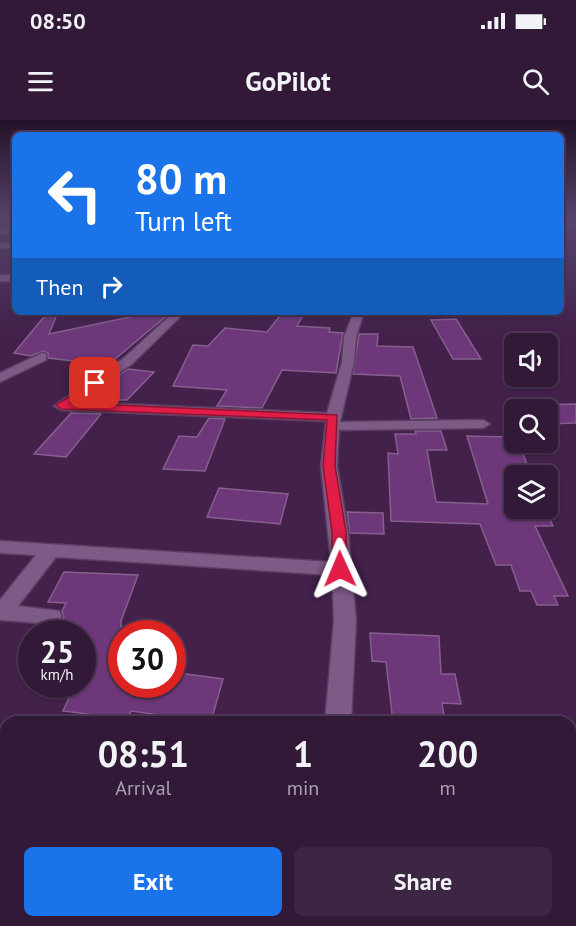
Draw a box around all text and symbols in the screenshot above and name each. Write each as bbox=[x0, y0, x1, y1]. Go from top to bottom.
text: 08:50 bbox=[30, 7, 86, 35]
text: GoPilot bbox=[245, 64, 331, 98]
icon: menu bbox=[24, 65, 57, 98]
icon: search bbox=[519, 65, 552, 98]
text: 80 m bbox=[135, 151, 227, 206]
icon: left bbox=[36, 156, 114, 234]
text: Turn left bbox=[135, 204, 232, 238]
icon: right bbox=[95, 270, 128, 303]
text: Then bbox=[36, 273, 83, 301]
map controls bbox=[504, 333, 558, 519]
button: sound bbox=[504, 333, 558, 387]
pin bbox=[69, 357, 120, 408]
icon: arrive bbox=[78, 366, 111, 399]
button: search bbox=[504, 399, 558, 453]
button: layers bbox=[504, 465, 558, 519]
position arrow bbox=[308, 537, 372, 601]
speed limit sign: 30 bbox=[108, 620, 186, 698]
text: 25 bbox=[40, 632, 74, 671]
text: km/h bbox=[41, 665, 73, 684]
text: 08:51 bbox=[98, 730, 189, 777]
text: 1 bbox=[293, 730, 313, 777]
text: 200 bbox=[417, 730, 478, 777]
text: Arrival bbox=[115, 775, 171, 801]
text: min bbox=[287, 775, 319, 801]
text: m bbox=[440, 775, 456, 801]
button: Exit bbox=[24, 847, 282, 916]
button: Share bbox=[294, 847, 552, 916]

